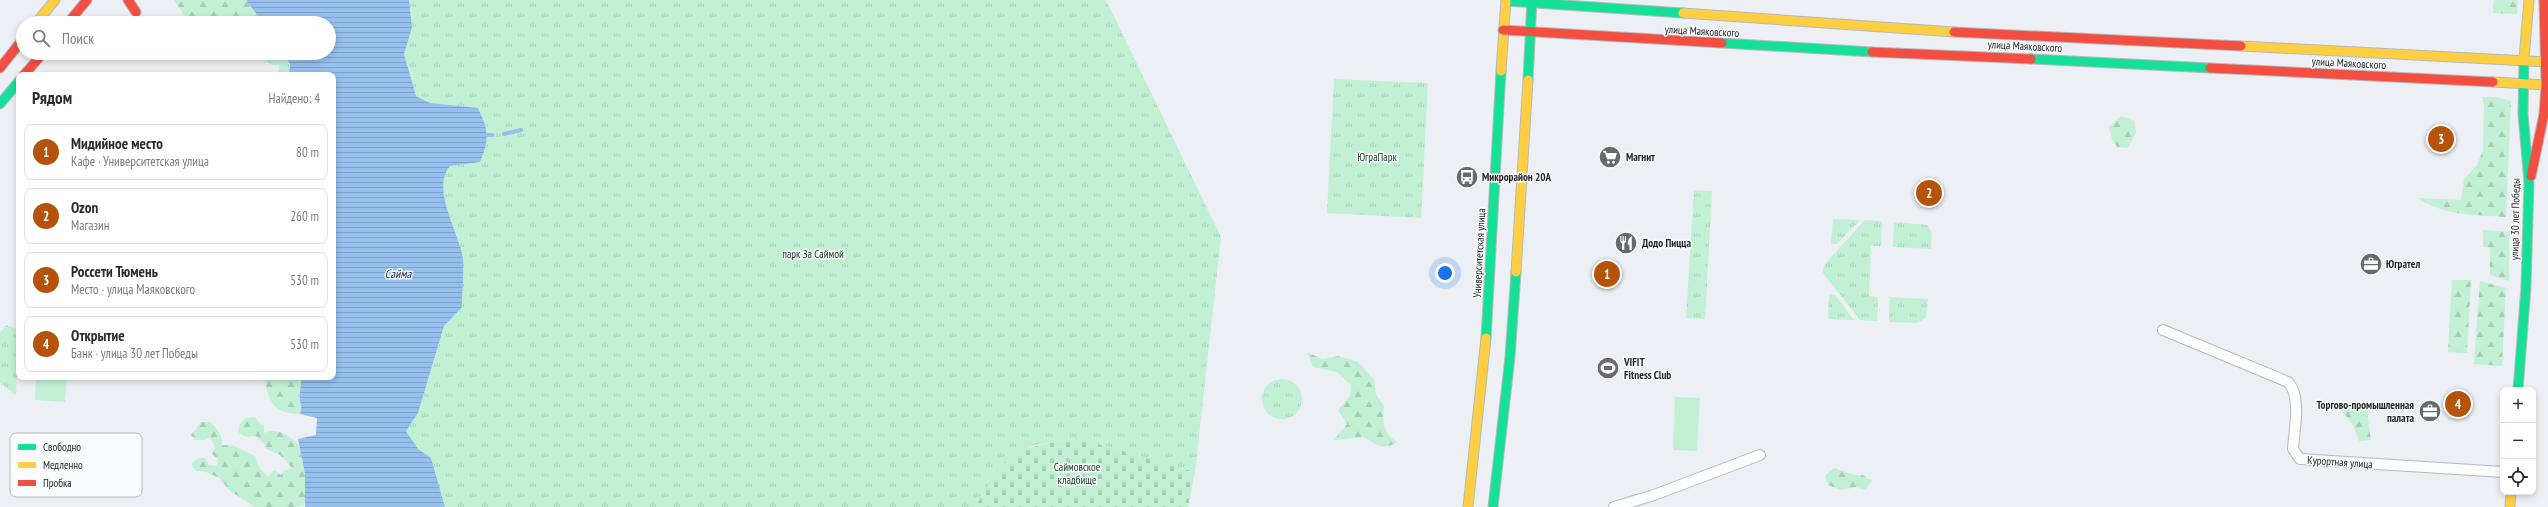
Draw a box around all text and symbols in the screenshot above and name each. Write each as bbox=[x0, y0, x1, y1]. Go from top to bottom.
search box bbox=[16, 16, 336, 60]
street label: улица Маяковского bbox=[1664, 22, 1740, 40]
icon: search bbox=[30, 27, 52, 49]
text: Поиск bbox=[62, 29, 94, 48]
street label: улица Маяковского bbox=[1987, 37, 2063, 55]
street label: улица Маяковского bbox=[2311, 54, 2387, 72]
text: Рядом bbox=[32, 87, 72, 109]
text: Найдено: 4 bbox=[269, 90, 320, 107]
pin: 3 bbox=[2428, 124, 2454, 154]
text: Мидийное место bbox=[71, 134, 163, 153]
text: 1 bbox=[43, 144, 49, 161]
text: 80 m bbox=[296, 144, 319, 161]
supermarket icon: Магнит bbox=[1597, 144, 1623, 170]
park label: ЮграПарк bbox=[1357, 150, 1398, 164]
place label: Магнит bbox=[1626, 150, 1655, 164]
text: Кафе · Университетская улица bbox=[71, 153, 209, 170]
bus stop icon: Микрорайон 20А bbox=[1454, 164, 1480, 190]
place label: Микрорайон 20А bbox=[1482, 170, 1552, 184]
pin: 2 bbox=[1916, 178, 1942, 208]
street label: улица 30 лет Победы bbox=[2507, 178, 2523, 260]
text: Ozon bbox=[71, 198, 98, 217]
text: 2 bbox=[43, 208, 49, 225]
text: 260 m bbox=[290, 208, 319, 225]
street label: Университетская улица bbox=[1470, 208, 1488, 298]
text: Магазин bbox=[71, 217, 109, 234]
restaurant icon: Додо Пицца bbox=[1613, 230, 1639, 256]
place label: Додо Пицца bbox=[1642, 236, 1691, 250]
park label: парк За Саймой bbox=[782, 247, 844, 261]
office icon: Югрател bbox=[2358, 251, 2384, 277]
place label: Югрател bbox=[2386, 257, 2420, 271]
pin: 1 bbox=[1594, 259, 1620, 289]
text: Россети Тюмень bbox=[71, 262, 158, 281]
your location bbox=[1435, 263, 1455, 283]
water label: Сайма bbox=[385, 266, 413, 281]
text: 3 bbox=[43, 272, 49, 289]
text: 530 m bbox=[290, 272, 319, 289]
text: Место · улица Маяковского bbox=[71, 281, 195, 298]
text: Открытие bbox=[71, 326, 125, 345]
text: 4 bbox=[43, 336, 49, 353]
text: 530 m bbox=[290, 336, 319, 353]
text: Банк · улица 30 лет Победы bbox=[71, 345, 198, 362]
sports icon: VIFIT Fitness Club bbox=[1595, 355, 1621, 381]
place label: VIFIT Fitness Club bbox=[1623, 355, 1671, 382]
map controls bbox=[2500, 387, 2536, 495]
button: + bbox=[2500, 387, 2536, 423]
pin: 4 bbox=[2445, 389, 2471, 419]
place label: Торгово-промышленная палата bbox=[2317, 398, 2414, 425]
office icon: Торгово-промышленная палата bbox=[2417, 398, 2443, 424]
button: − bbox=[2500, 423, 2536, 459]
legend bbox=[10, 433, 142, 497]
text: Свободно bbox=[43, 440, 81, 454]
street label: Курортная улица bbox=[2307, 453, 2373, 471]
text: Медленно bbox=[43, 458, 83, 472]
button: locate bbox=[2500, 459, 2536, 495]
park label: Саймовское кладбище bbox=[1054, 460, 1101, 487]
text: Пробка bbox=[43, 476, 72, 490]

